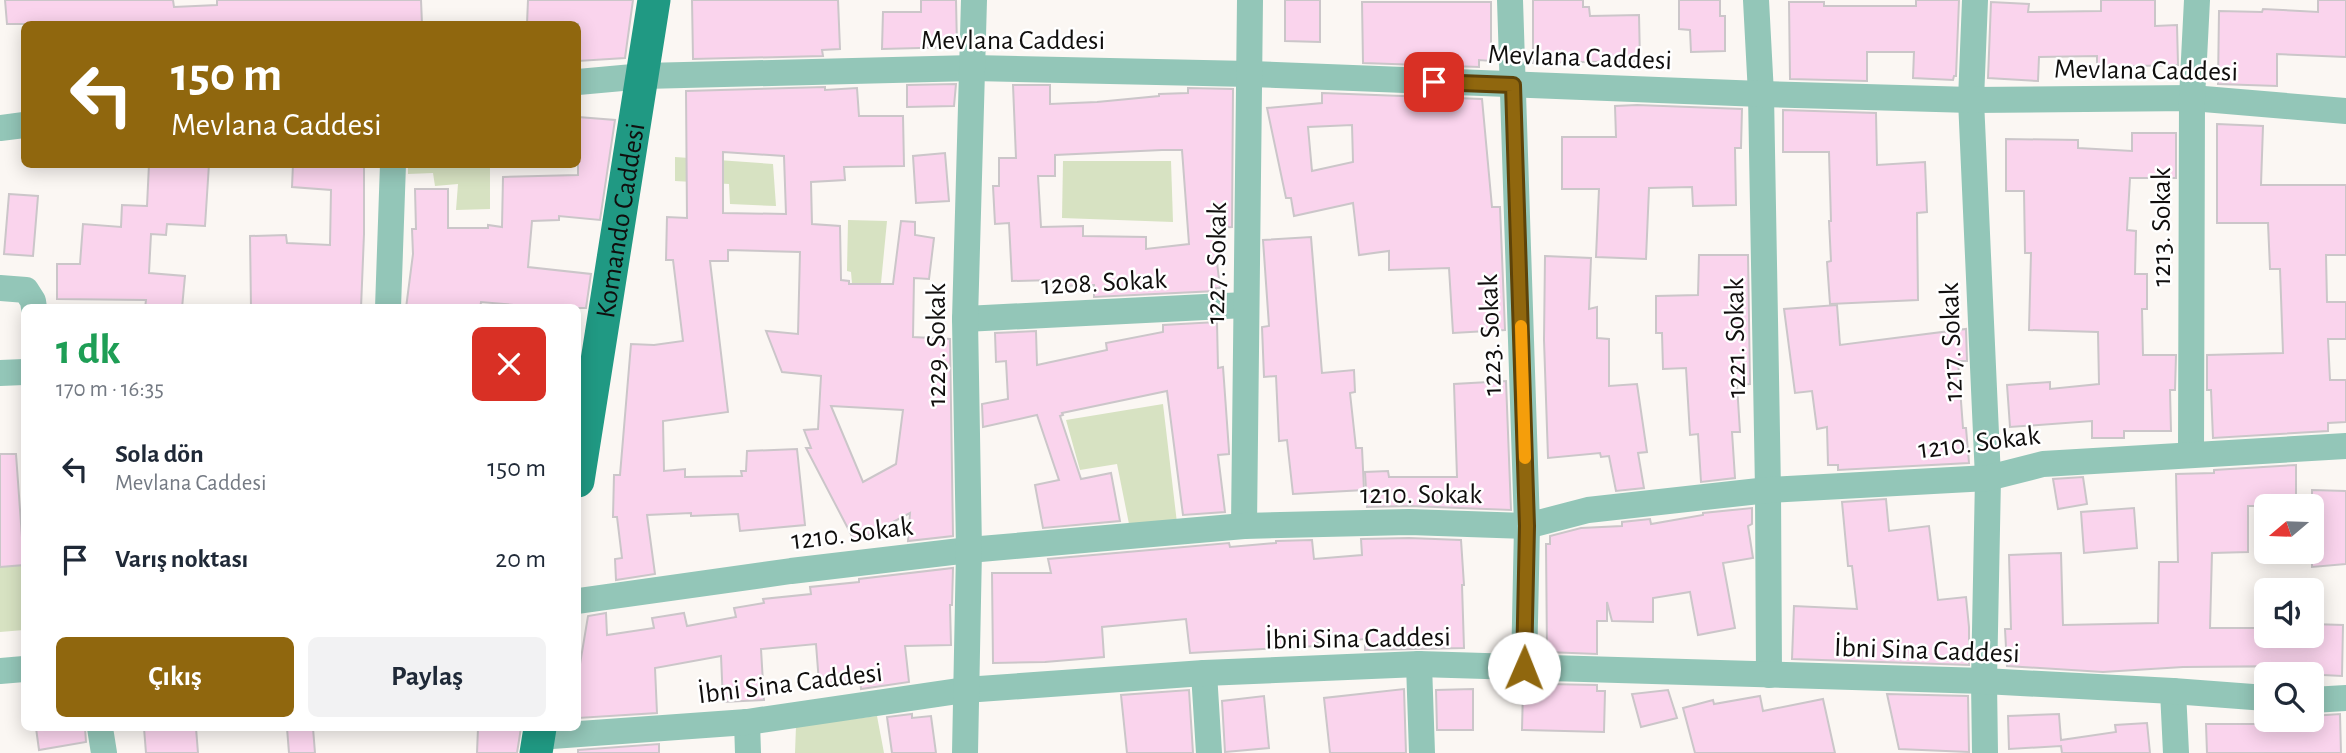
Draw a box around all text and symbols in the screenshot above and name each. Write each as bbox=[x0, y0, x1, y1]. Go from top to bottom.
street label: Mevlana Caddesi bbox=[921, 27, 1105, 55]
street label: Mevlana Caddesi bbox=[1487, 41, 1673, 75]
icon: left bbox=[56, 49, 147, 140]
text: 150 m bbox=[171, 51, 282, 100]
pin bbox=[1404, 52, 1464, 112]
street label: Mevlana Caddesi bbox=[2054, 55, 2238, 87]
icon: arrive bbox=[1415, 63, 1453, 101]
text: Mevlana Caddesi bbox=[171, 109, 382, 141]
street label: Komando Caddesi bbox=[592, 121, 650, 320]
street label: 1213. Sokak bbox=[2148, 167, 2176, 286]
street label: 1227. Sokak bbox=[1202, 202, 1232, 324]
street label: 1208. Sokak bbox=[1041, 266, 1168, 300]
street label: 1223. Sokak bbox=[1475, 273, 1507, 396]
street label: 1221. Sokak bbox=[1721, 277, 1751, 398]
street label: 1217. Sokak bbox=[1936, 282, 1968, 402]
street label: 1229. Sokak bbox=[923, 283, 951, 407]
button: close bbox=[472, 327, 546, 401]
text: 1 dk bbox=[56, 329, 120, 371]
text: 170 m · 16:35 bbox=[56, 378, 164, 401]
street label: 1210. Sokak bbox=[1917, 422, 2042, 464]
text: Sola dön bbox=[115, 441, 204, 467]
icon: left bbox=[56, 450, 94, 488]
text: 150 m bbox=[487, 455, 546, 481]
text: Mevlana Caddesi bbox=[115, 472, 266, 495]
street label: 1210. Sokak bbox=[1360, 481, 1482, 509]
north arrow bbox=[2254, 494, 2324, 564]
map controls bbox=[2254, 494, 2324, 732]
street label: 1210. Sokak bbox=[790, 513, 915, 555]
icon: arrive bbox=[56, 541, 94, 579]
text: Varış noktası bbox=[115, 546, 248, 572]
text: 20 m bbox=[495, 546, 546, 572]
button: sound bbox=[2254, 578, 2324, 648]
street label: İbni Sina Caddesi bbox=[1265, 621, 1451, 655]
position arrow bbox=[1487, 631, 1561, 705]
street label: İbni Sina Caddesi bbox=[1834, 632, 2020, 668]
button: Çıkış bbox=[56, 637, 294, 717]
button: Paylaş bbox=[308, 637, 546, 717]
street label: İbni Sina Caddesi bbox=[696, 657, 884, 709]
button: search bbox=[2254, 662, 2324, 732]

